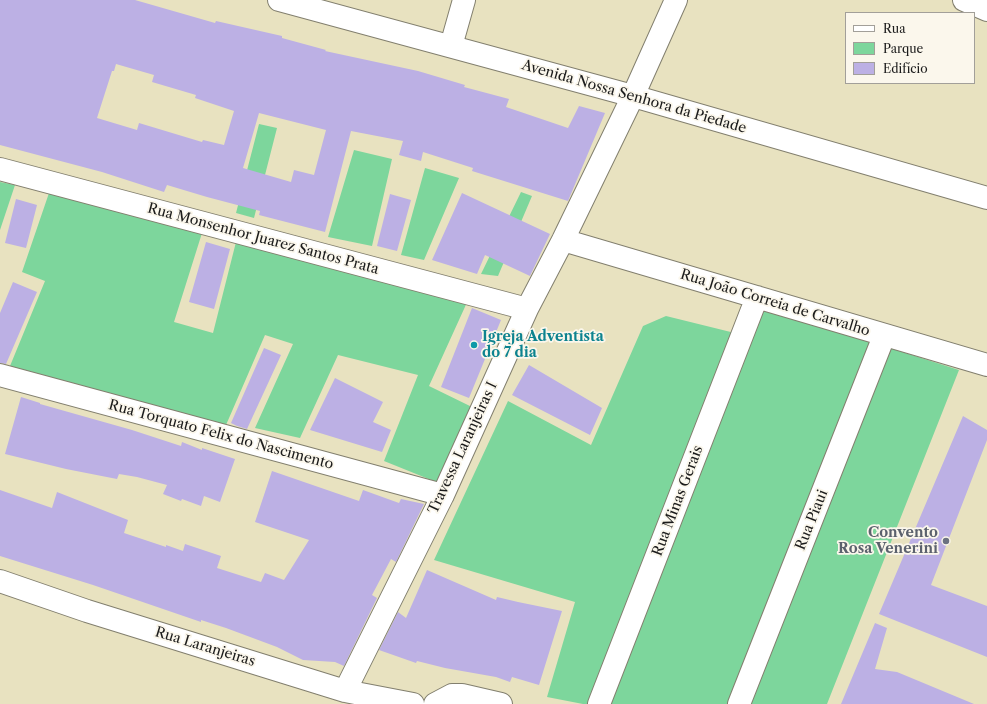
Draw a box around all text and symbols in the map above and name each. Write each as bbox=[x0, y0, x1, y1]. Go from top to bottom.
legend bbox=[845, 12, 975, 84]
text: Rua bbox=[883, 21, 906, 36]
text: Parque bbox=[883, 41, 923, 56]
street label: Avenida Nossa Senhora da Piedade bbox=[520, 57, 748, 137]
text: Edifício bbox=[883, 61, 928, 76]
street label: Rua Monsenhor Juarez Santos Prata bbox=[146, 200, 380, 278]
street label: Rua João Correia de Carvalho bbox=[678, 266, 872, 340]
place label: Igreja Adventista do 7 dia bbox=[482, 329, 604, 362]
marker: Igreja Adventista do 7 dia bbox=[469, 340, 479, 350]
street label: Travessa Laranjeiras I bbox=[425, 379, 501, 517]
street label: Rua Torquato Felix do Nascimento bbox=[107, 397, 335, 473]
street label: Rua Minas Gerais bbox=[649, 443, 707, 559]
street label: Rua Piaui bbox=[792, 487, 832, 553]
place label: Convento Rosa Venerini bbox=[838, 525, 938, 558]
marker: Convento Rosa Venerini bbox=[941, 536, 951, 546]
street label: Rua Laranjeiras bbox=[153, 624, 257, 670]

